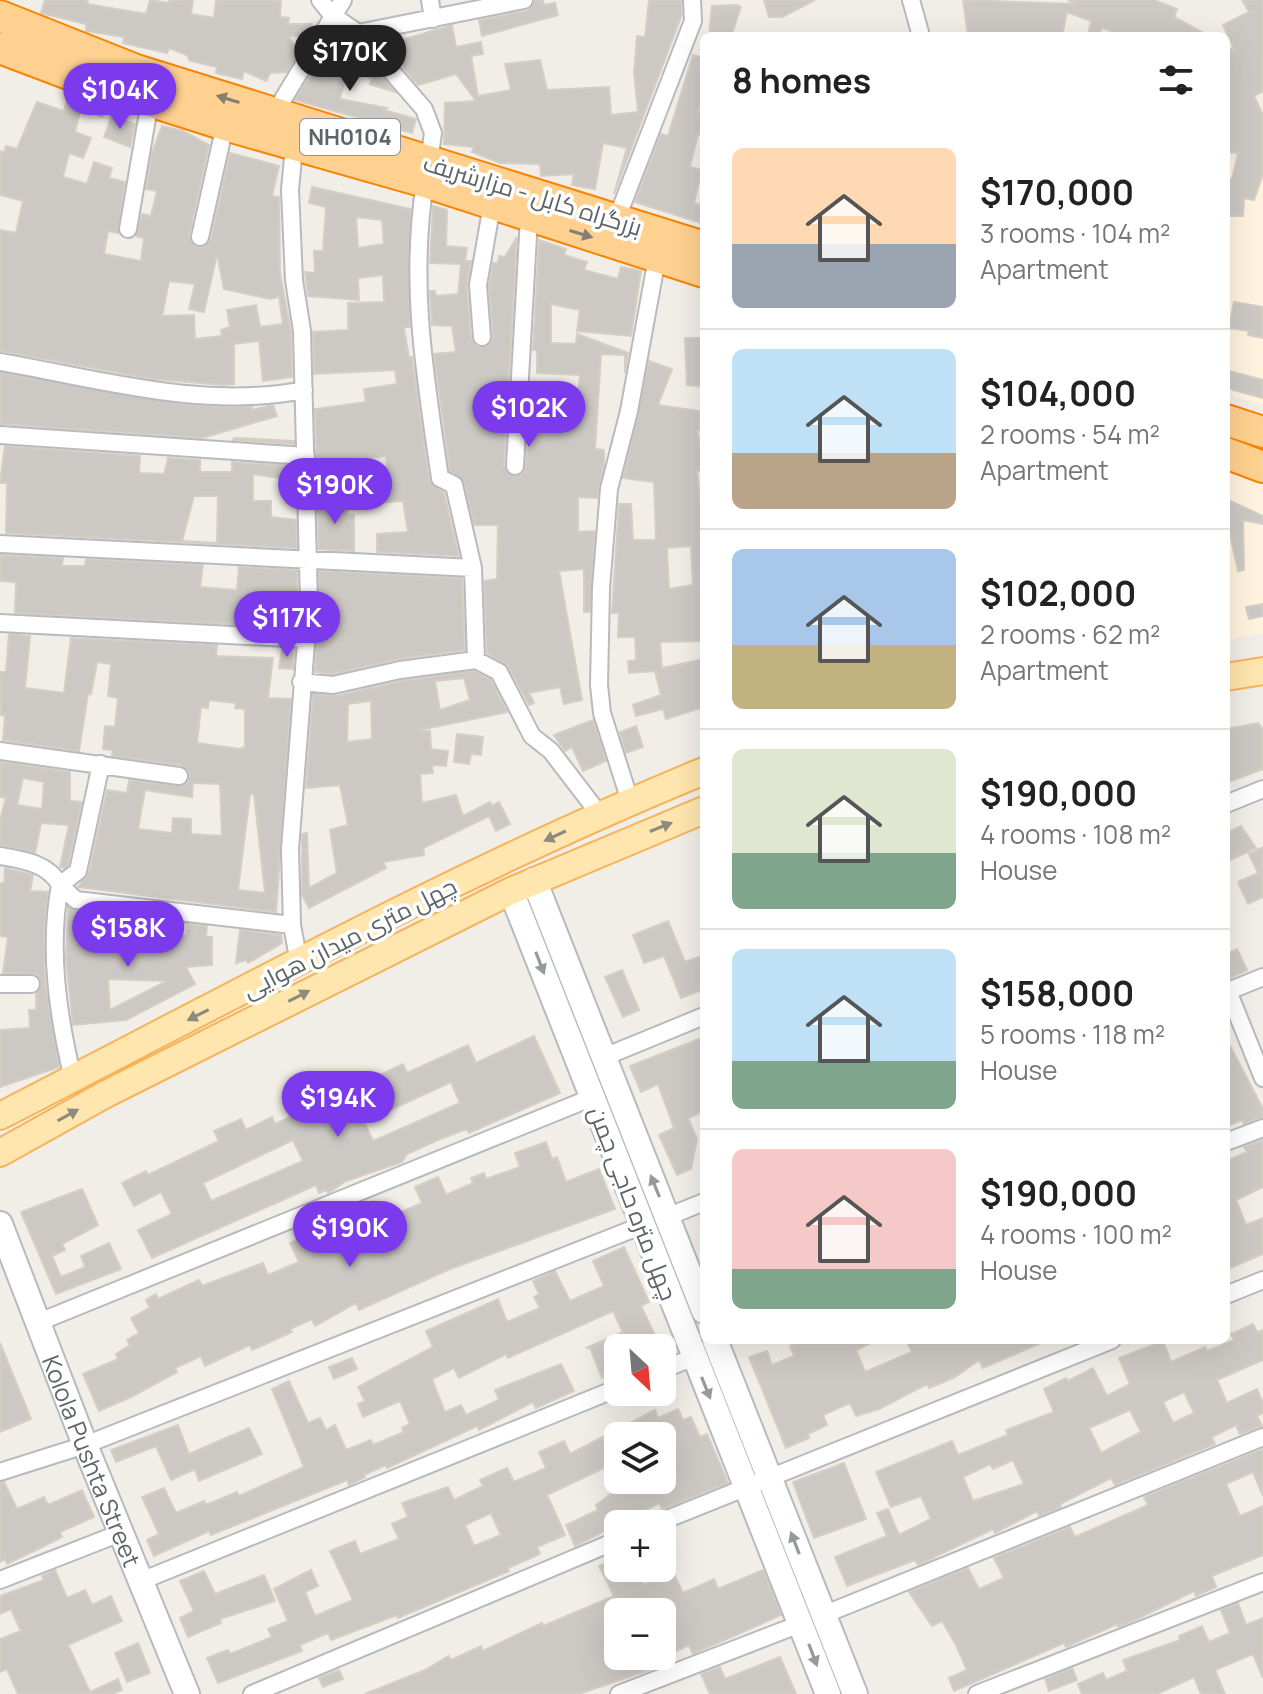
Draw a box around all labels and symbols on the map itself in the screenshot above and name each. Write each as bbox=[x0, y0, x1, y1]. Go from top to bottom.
pin: $170K bbox=[294, 25, 406, 93]
pin: $104K bbox=[64, 63, 176, 131]
one-way arrow bbox=[216, 92, 240, 105]
road number: NH0104 bbox=[300, 119, 400, 155]
street label: بزرگراه کابل - مزارشریف bbox=[420, 145, 646, 243]
one-way arrow bbox=[569, 228, 593, 241]
pin: $102K bbox=[473, 381, 585, 449]
pin: $190K bbox=[279, 458, 391, 526]
pin: $117K bbox=[231, 591, 343, 659]
one-way arrow bbox=[649, 820, 673, 833]
one-way arrow bbox=[544, 829, 567, 843]
street label: چهل متری میدان هوایی bbox=[236, 869, 462, 1006]
pin: $158K bbox=[72, 901, 184, 969]
one-way arrow bbox=[534, 951, 547, 975]
one-way arrow bbox=[287, 989, 310, 1003]
one-way arrow bbox=[186, 1008, 209, 1021]
pin: $194K bbox=[282, 1071, 394, 1139]
street label: چهل متره حاجی چمن bbox=[581, 1101, 686, 1305]
one-way arrow bbox=[56, 1108, 79, 1121]
one-way arrow bbox=[648, 1174, 661, 1198]
pin: $190K bbox=[294, 1201, 406, 1269]
north arrow bbox=[604, 1334, 676, 1406]
street label: Kolola Pushta Street bbox=[35, 1350, 149, 1571]
one-way arrow bbox=[700, 1376, 713, 1400]
one-way arrow bbox=[788, 1531, 801, 1555]
one-way arrow bbox=[806, 1643, 819, 1667]

